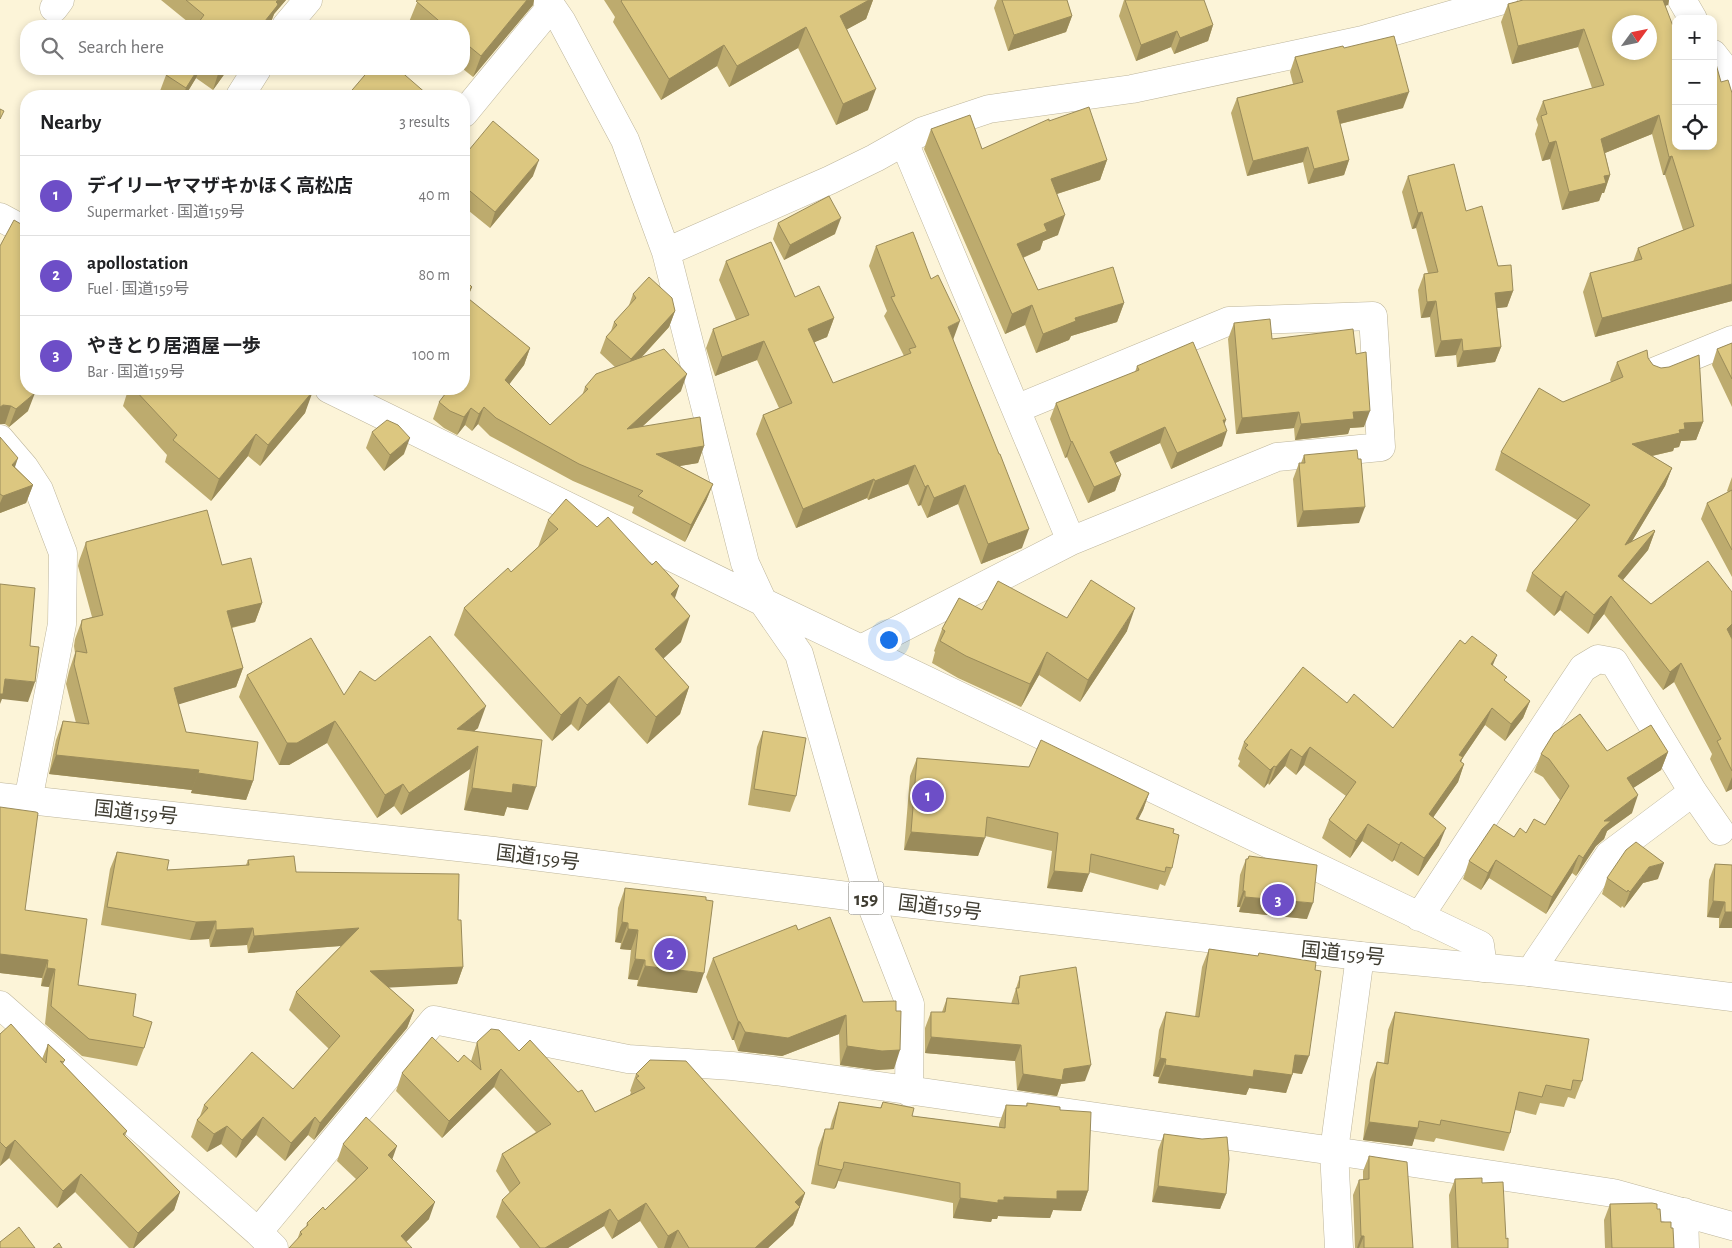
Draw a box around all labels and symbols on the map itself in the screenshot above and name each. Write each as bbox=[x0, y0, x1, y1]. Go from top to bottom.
north arrow bbox=[1612, 15, 1657, 60]
your location bbox=[876, 627, 902, 653]
pin: 1 bbox=[912, 777, 944, 815]
street label: 国道159号 bbox=[93, 798, 179, 827]
street label: 国道159号 bbox=[495, 842, 581, 873]
road number: 159 bbox=[848, 881, 884, 914]
pin: 3 bbox=[1262, 881, 1294, 919]
street label: 国道159号 bbox=[897, 892, 983, 923]
pin: 2 bbox=[654, 935, 686, 973]
street label: 国道159号 bbox=[1300, 939, 1386, 968]

